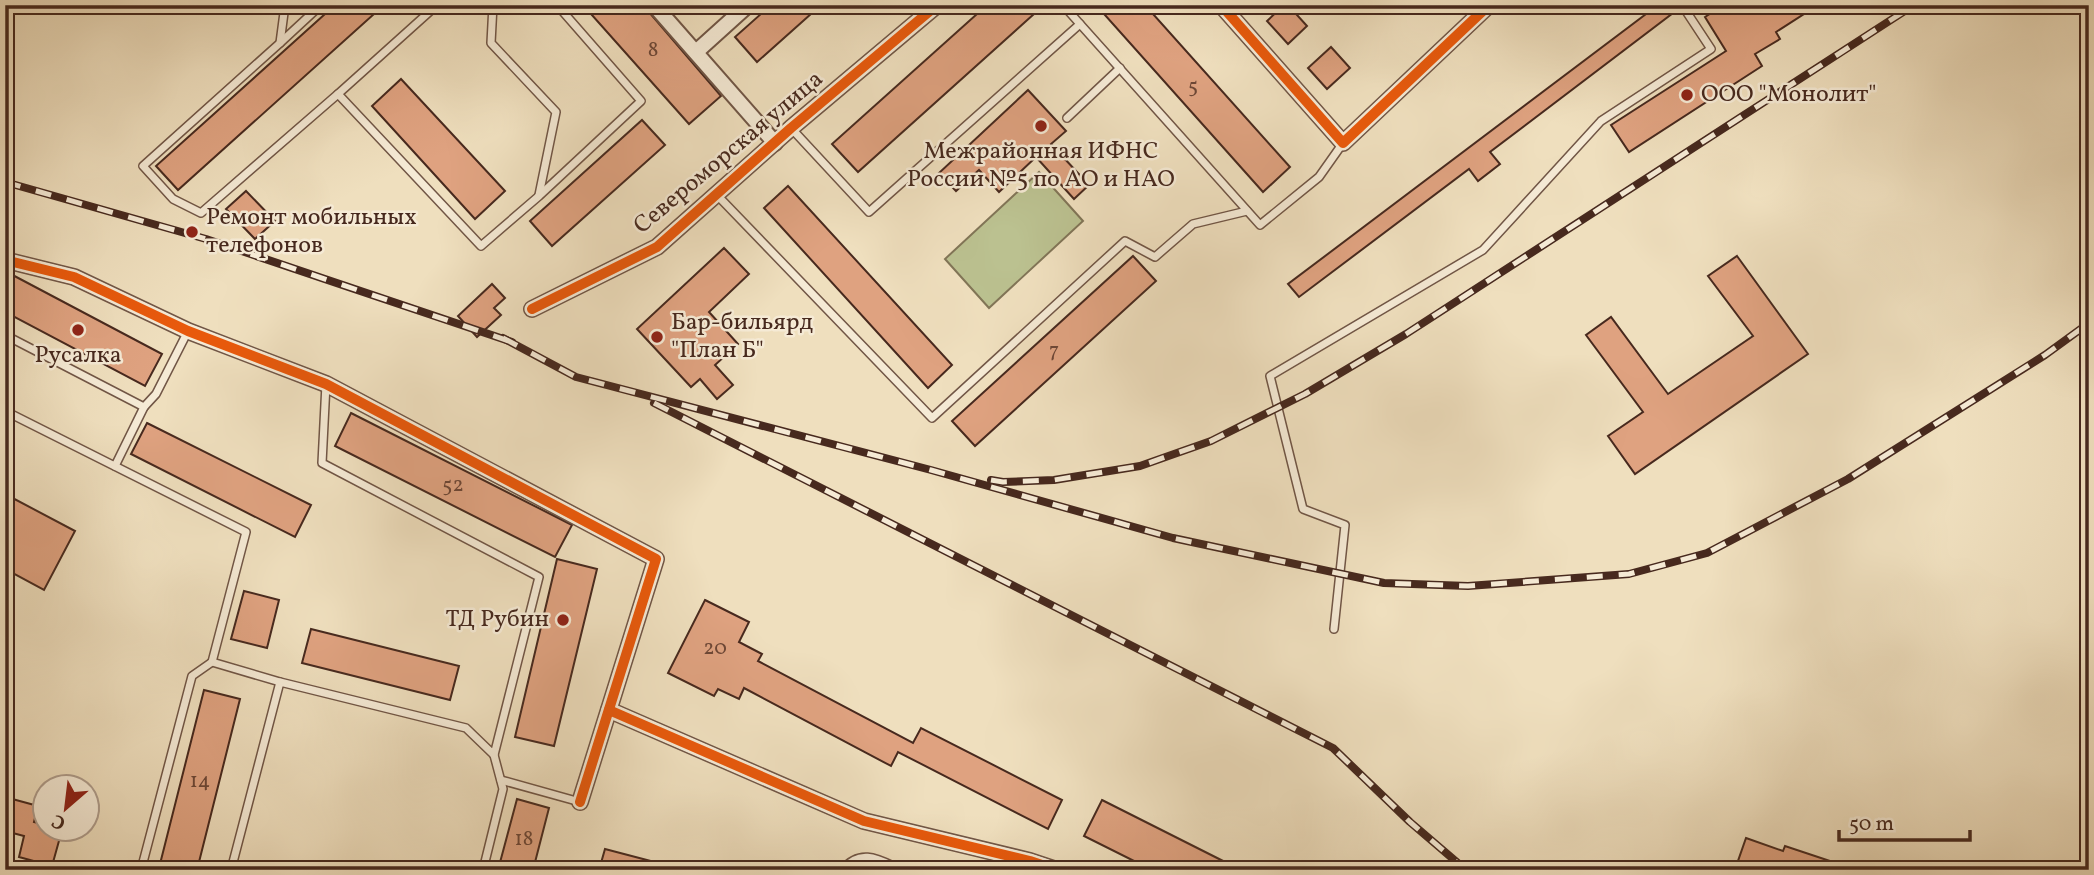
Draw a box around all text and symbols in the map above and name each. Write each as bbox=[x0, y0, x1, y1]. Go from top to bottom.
house number: 8 bbox=[648, 36, 658, 65]
street label: Североморская улица bbox=[627, 63, 831, 243]
house number: 5 bbox=[1188, 72, 1198, 101]
place label: ООО "Монолит" bbox=[1701, 78, 1877, 112]
marker: ООО "Монолит" bbox=[1679, 87, 1695, 103]
marker: Межрайонная ИФНС России №5 по АО и НАО bbox=[1033, 118, 1049, 134]
place label: Межрайонная ИФНС России №5 по АО и НАО bbox=[907, 135, 1175, 197]
place label: Ремонт мобильных телефонов bbox=[206, 201, 417, 263]
marker: Ремонт мобильных телефонов bbox=[184, 224, 200, 240]
place label: Бар-бильярд "План Б" bbox=[671, 306, 814, 368]
marker: Русалка bbox=[70, 322, 86, 338]
marker: Бар-бильярд "План Б" bbox=[649, 329, 665, 345]
house number: 7 bbox=[1049, 337, 1059, 366]
place label: Русалка bbox=[34, 339, 122, 373]
house number: 52 bbox=[442, 471, 464, 500]
place label: ТД Рубин bbox=[445, 603, 549, 637]
marker: ТД Рубин bbox=[555, 612, 571, 628]
house number: 20 bbox=[703, 634, 727, 663]
house number: 14 bbox=[190, 767, 210, 796]
north arrow bbox=[32, 774, 102, 844]
scale bar bbox=[1839, 798, 1970, 842]
text: С bbox=[47, 807, 70, 836]
text: 50 m bbox=[1849, 810, 1894, 839]
house number: 18 bbox=[515, 825, 533, 854]

